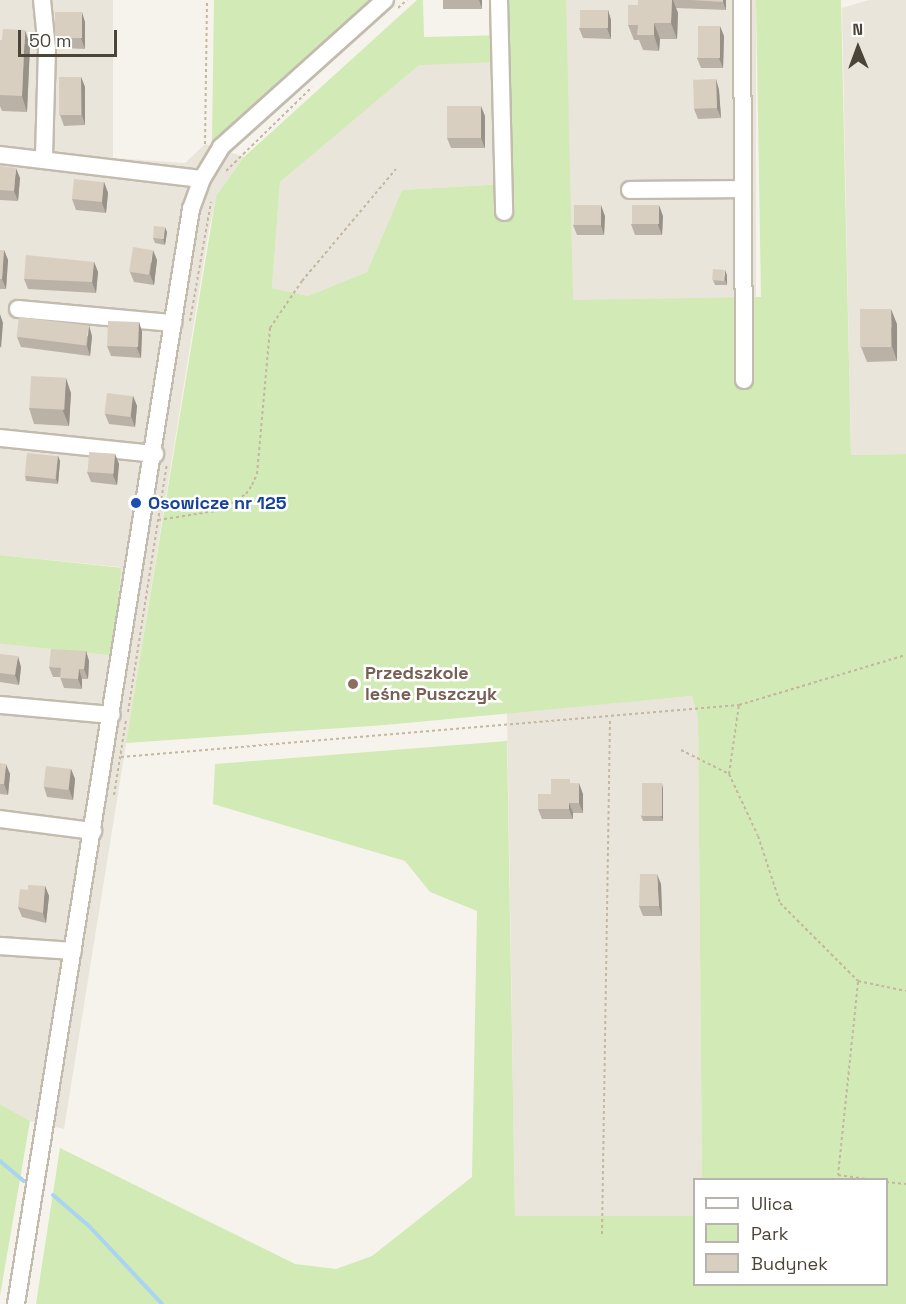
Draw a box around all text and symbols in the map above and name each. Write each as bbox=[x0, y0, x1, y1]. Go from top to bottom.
scale bar bbox=[21, 18, 120, 56]
north arrow bbox=[828, 18, 888, 78]
text: N bbox=[852, 19, 863, 40]
text: 50 m bbox=[29, 29, 71, 52]
place label: Osowicze nr 125 bbox=[148, 492, 286, 514]
marker: Osowicze nr 125 bbox=[129, 496, 143, 510]
place label: Przedszkole leśne Puszczyk bbox=[365, 663, 497, 706]
marker: Przedszkole leśne Puszczyk bbox=[346, 677, 360, 691]
legend bbox=[693, 1178, 888, 1286]
text: Ulica bbox=[751, 1192, 793, 1215]
text: Park bbox=[751, 1222, 788, 1245]
text: Budynek bbox=[751, 1252, 828, 1275]

